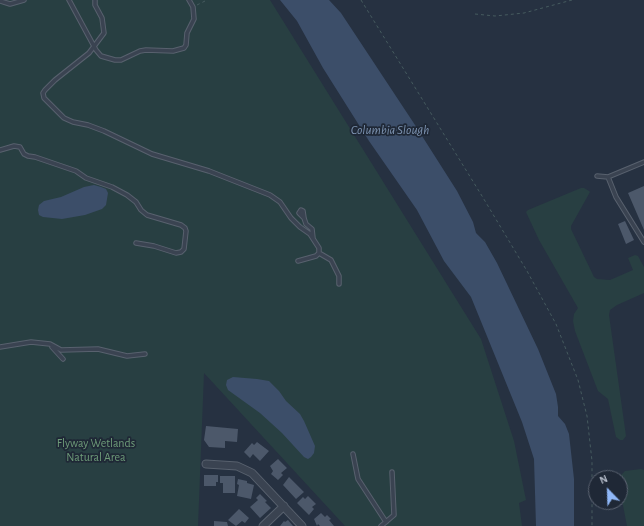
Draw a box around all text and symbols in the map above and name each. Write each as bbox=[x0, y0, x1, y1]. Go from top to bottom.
water label: Columbia Slough bbox=[351, 122, 429, 138]
park label: Flyway Wetlands Natural Area bbox=[57, 436, 135, 464]
north arrow bbox=[588, 470, 628, 510]
text: N bbox=[598, 473, 609, 486]

